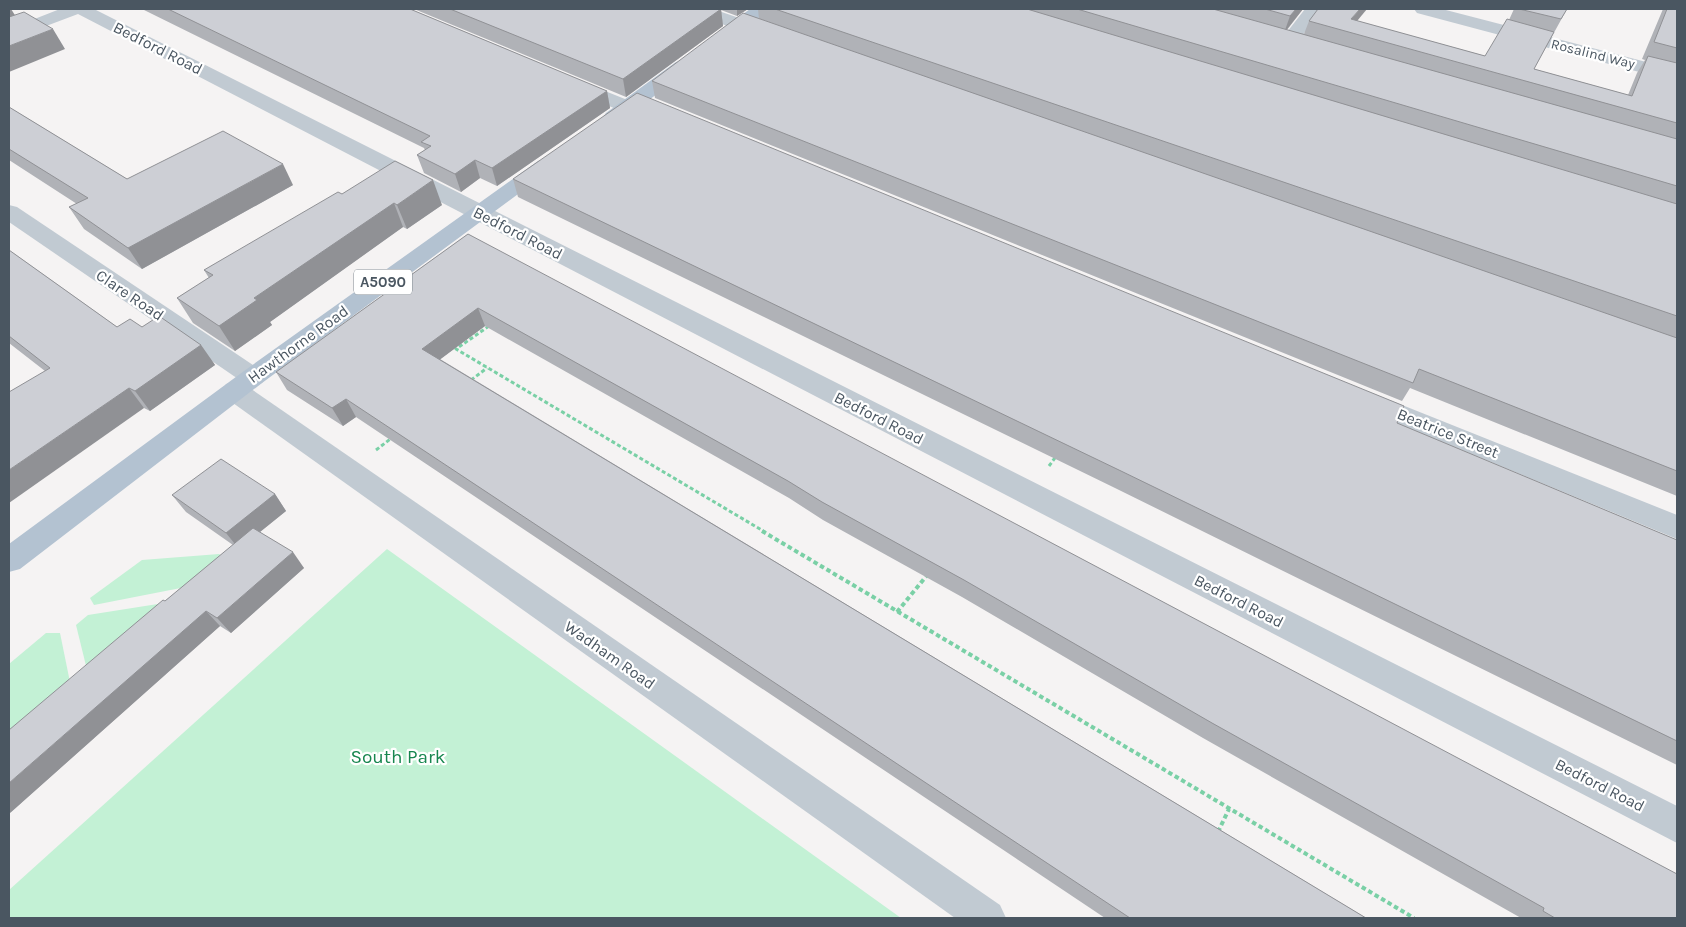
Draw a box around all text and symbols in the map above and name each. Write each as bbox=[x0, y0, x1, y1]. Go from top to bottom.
street label: Bedford Road bbox=[110, 17, 206, 79]
street label: Rosalind Way bbox=[1549, 35, 1637, 73]
street label: Bedford Road bbox=[470, 202, 566, 264]
street label: Clare Road bbox=[92, 265, 168, 325]
road number: A5090 bbox=[354, 270, 412, 294]
street label: Hawthorne Road bbox=[244, 301, 352, 387]
street label: Bedford Road bbox=[831, 387, 927, 449]
street label: Beatrice Street bbox=[1394, 404, 1502, 462]
street label: Bedford Road bbox=[1191, 570, 1287, 632]
street label: Wadham Road bbox=[561, 617, 659, 693]
park label: South Park bbox=[350, 746, 446, 768]
street label: Bedford Road bbox=[1552, 754, 1648, 816]

